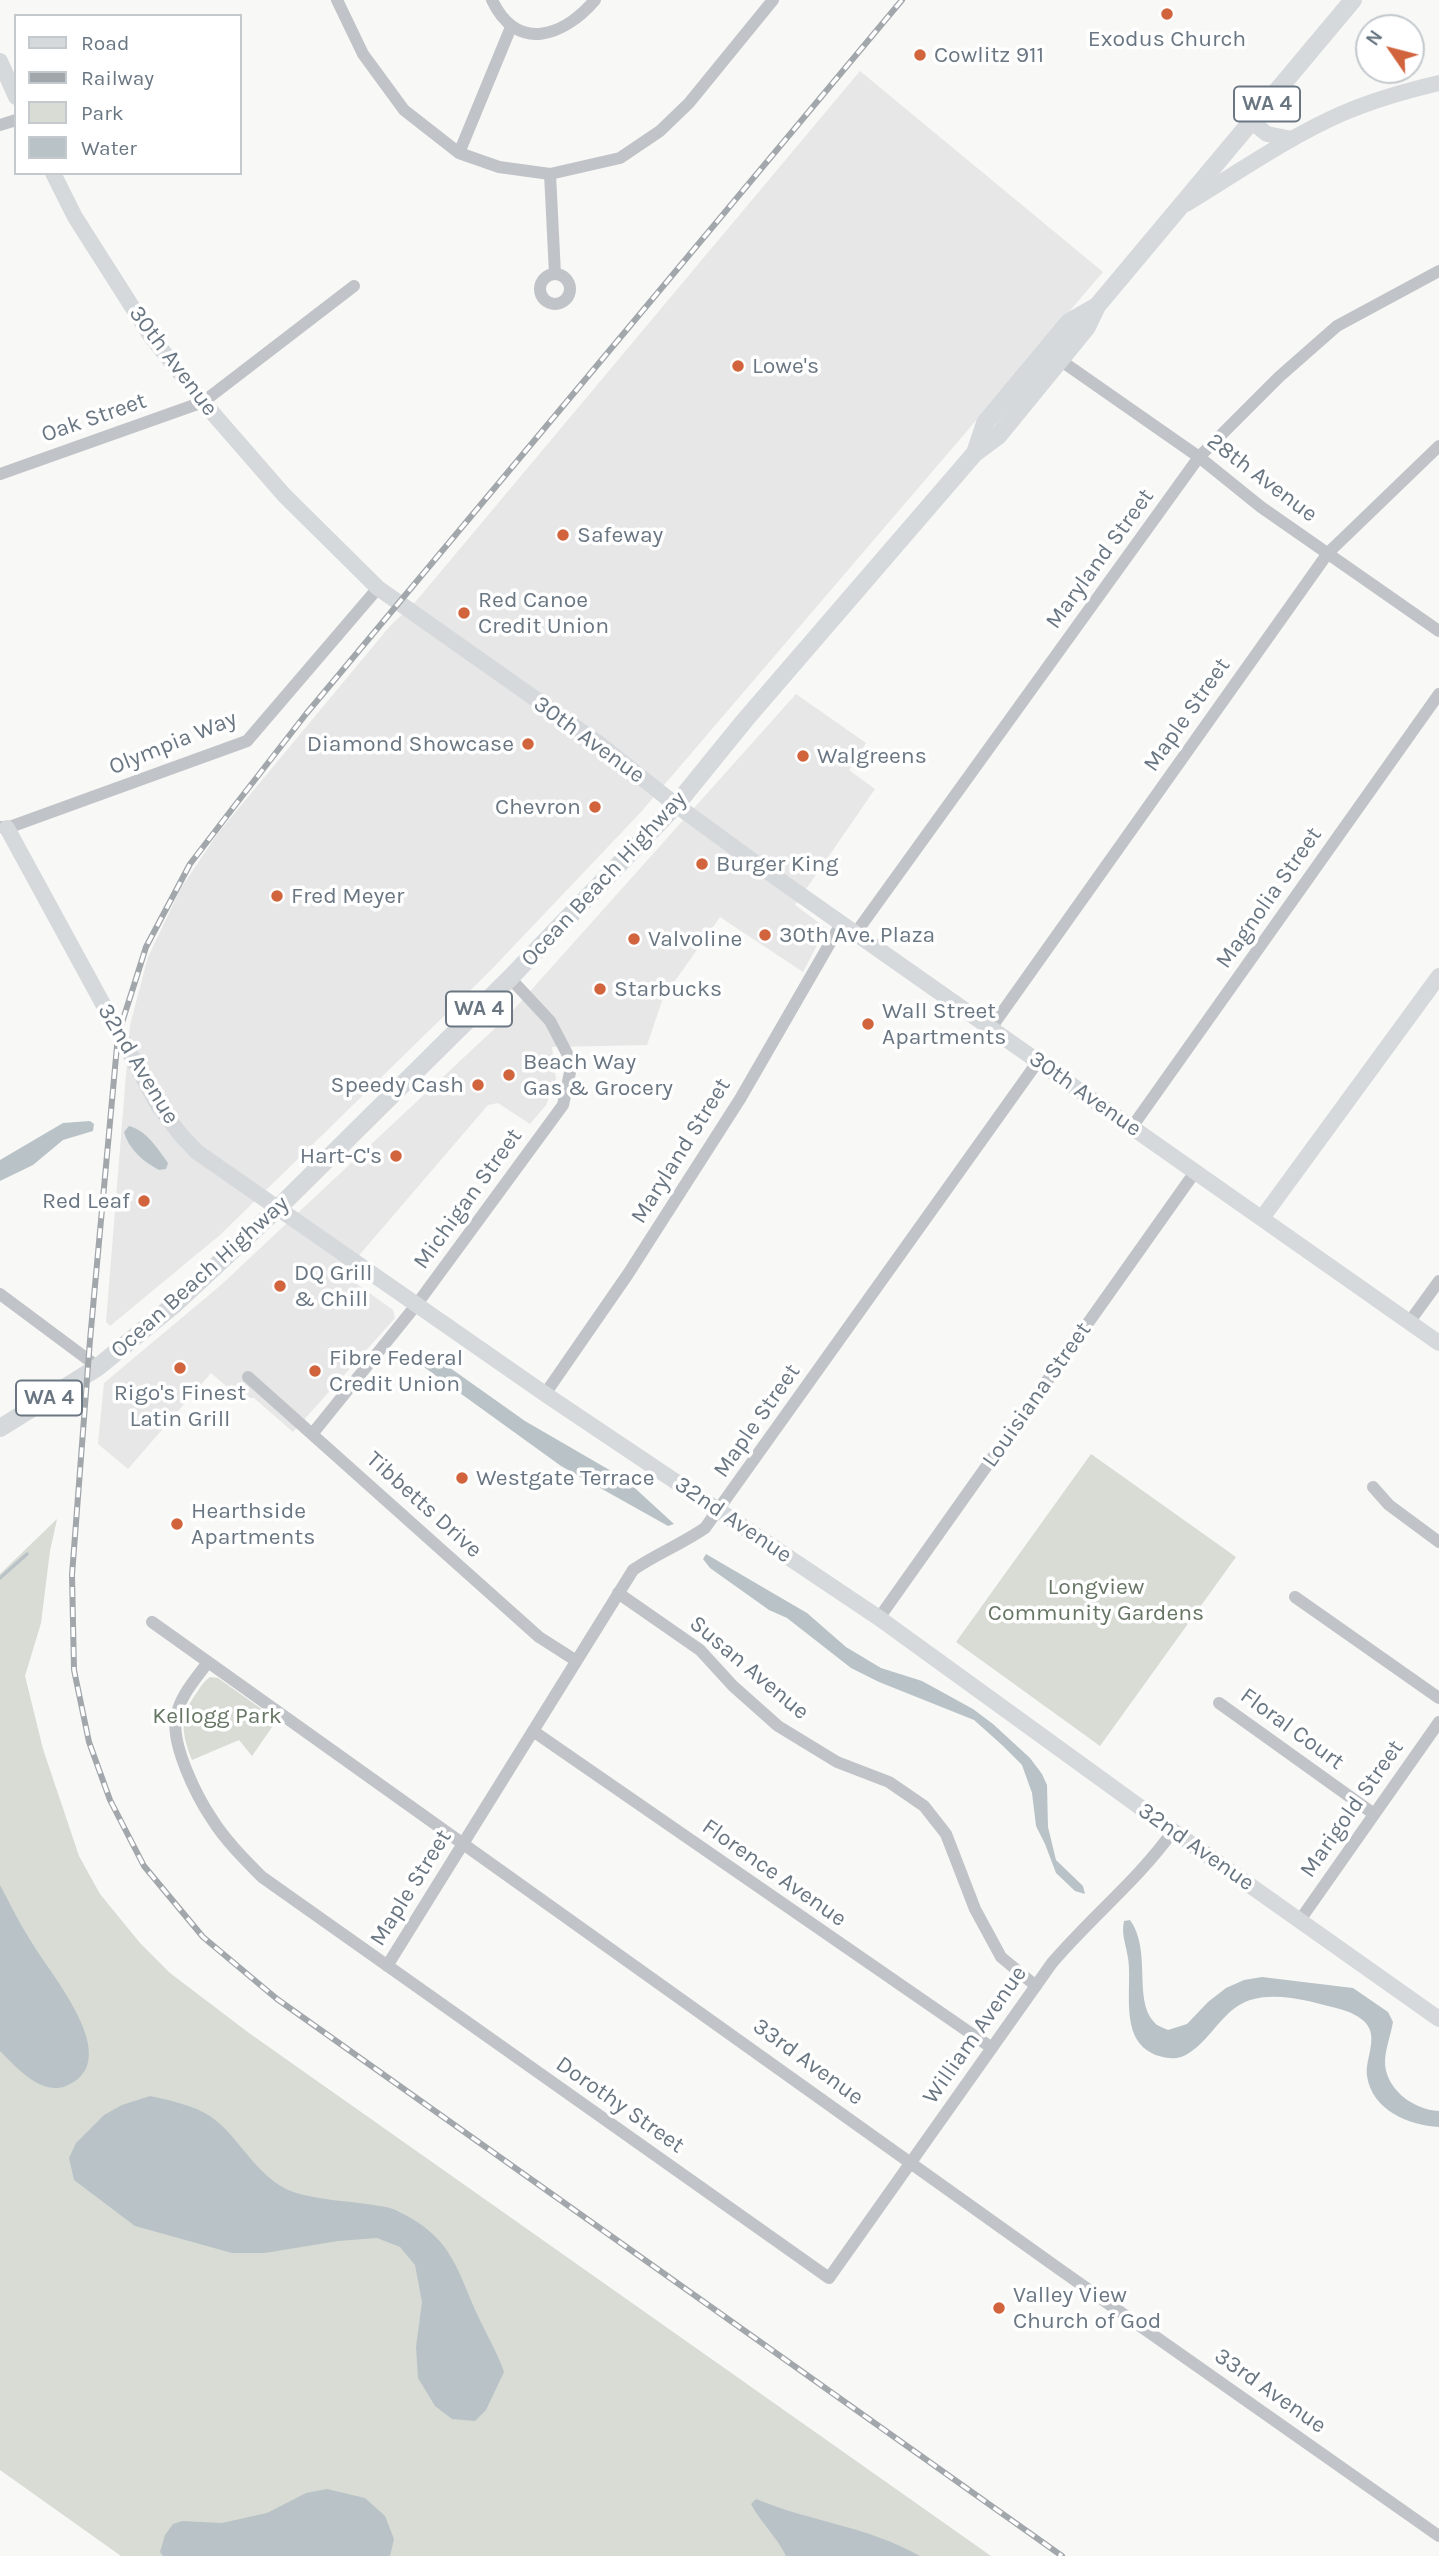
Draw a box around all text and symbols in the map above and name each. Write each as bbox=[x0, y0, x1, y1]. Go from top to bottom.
marker: Exodus Church bbox=[1159, 6, 1175, 22]
legend bbox=[14, 14, 242, 175]
north arrow bbox=[1355, 14, 1425, 84]
place label: Exodus Church bbox=[1088, 25, 1246, 53]
text: N bbox=[1362, 26, 1387, 50]
text: Road bbox=[81, 31, 129, 55]
place label: Cowlitz 911 bbox=[934, 41, 1044, 69]
marker: Cowlitz 911 bbox=[912, 47, 928, 63]
text: Railway bbox=[81, 66, 154, 90]
road number: WA 4 bbox=[1234, 86, 1300, 122]
text: Park bbox=[81, 101, 124, 125]
text: Water bbox=[81, 136, 137, 160]
street label: 30th Avenue bbox=[123, 300, 223, 422]
place label: Lowe's bbox=[752, 352, 819, 380]
marker: Lowe's bbox=[730, 358, 746, 374]
street label: Oak Street bbox=[38, 387, 150, 449]
street label: 28th Avenue bbox=[1201, 428, 1323, 528]
street label: Maryland Street bbox=[1040, 484, 1160, 634]
place label: Safeway bbox=[577, 521, 663, 549]
marker: Safeway bbox=[555, 527, 571, 543]
place label: Red Canoe Credit Union bbox=[478, 586, 609, 640]
marker: Red Canoe Credit Union bbox=[456, 605, 472, 621]
street label: Maple Street bbox=[1138, 653, 1236, 777]
street label: 30th Avenue bbox=[528, 690, 650, 790]
street label: Olympia Way bbox=[105, 705, 241, 781]
place label: Diamond Showcase bbox=[307, 730, 514, 758]
marker: Diamond Showcase bbox=[520, 736, 536, 752]
place label: Walgreens bbox=[817, 742, 927, 770]
marker: Walgreens bbox=[795, 748, 811, 764]
street label: Ocean Beach Highway bbox=[516, 786, 692, 972]
place label: Chevron bbox=[495, 793, 581, 821]
marker: Chevron bbox=[587, 799, 603, 815]
street label: Magnolia Street bbox=[1210, 822, 1328, 974]
place label: Burger King bbox=[716, 850, 838, 878]
marker: Burger King bbox=[694, 856, 710, 872]
place label: Fred Meyer bbox=[291, 882, 404, 910]
marker: Fred Meyer bbox=[269, 888, 285, 904]
place label: 30th Ave. Plaza bbox=[779, 921, 935, 949]
place label: Valvoline bbox=[648, 925, 742, 953]
marker: 30th Ave. Plaza bbox=[757, 927, 773, 943]
marker: Valvoline bbox=[626, 931, 642, 947]
place label: Starbucks bbox=[614, 975, 722, 1003]
marker: Starbucks bbox=[592, 981, 608, 997]
road number: WA 4 bbox=[446, 992, 512, 1026]
place label: Wall Street Apartments bbox=[882, 997, 1006, 1051]
street label: 32nd Avenue bbox=[91, 999, 185, 1129]
marker: Wall Street Apartments bbox=[860, 1016, 876, 1032]
street label: 30th Avenue bbox=[1023, 1045, 1147, 1143]
place label: Beach Way Gas & Grocery bbox=[523, 1048, 673, 1102]
marker: Beach Way Gas & Grocery bbox=[501, 1067, 517, 1083]
place label: Speedy Cash bbox=[331, 1071, 464, 1099]
street label: Maryland Street bbox=[625, 1073, 737, 1229]
marker: Speedy Cash bbox=[470, 1077, 486, 1093]
street label: Michigan Street bbox=[408, 1123, 528, 1275]
place label: Hart-C's bbox=[300, 1142, 382, 1170]
marker: Hart-C's bbox=[388, 1148, 404, 1164]
place label: Red Leaf bbox=[42, 1187, 130, 1215]
street label: Ocean Beach Highway bbox=[105, 1190, 295, 1364]
marker: Red Leaf bbox=[136, 1193, 152, 1209]
place label: DQ Grill & Chill bbox=[294, 1259, 372, 1313]
marker: DQ Grill & Chill bbox=[272, 1278, 288, 1294]
street label: Louisiana Street bbox=[977, 1317, 1097, 1473]
place label: Fibre Federal Credit Union bbox=[329, 1344, 463, 1398]
street label: Maple Street bbox=[708, 1359, 806, 1483]
marker: Rigo's Finest Latin Grill bbox=[172, 1360, 188, 1376]
marker: Fibre Federal Credit Union bbox=[307, 1363, 323, 1379]
place label: Rigo's Finest Latin Grill bbox=[114, 1379, 246, 1433]
road number: WA 4 bbox=[16, 1380, 82, 1416]
street label: Tibbetts Drive bbox=[361, 1446, 487, 1564]
place label: Westgate Terrace bbox=[476, 1464, 655, 1492]
marker: Westgate Terrace bbox=[454, 1470, 470, 1486]
street label: 32nd Avenue bbox=[669, 1471, 797, 1569]
place label: Hearthside Apartments bbox=[191, 1497, 315, 1551]
marker: Hearthside Apartments bbox=[169, 1516, 185, 1532]
park label: Longview Community Gardens bbox=[988, 1573, 1204, 1627]
street label: Susan Avenue bbox=[684, 1610, 814, 1726]
street label: Floral Court bbox=[1235, 1682, 1349, 1776]
park label: Kellogg Park bbox=[152, 1702, 282, 1730]
street label: Marigold Street bbox=[1294, 1735, 1410, 1883]
street label: 32nd Avenue bbox=[1133, 1797, 1259, 1897]
street label: Florence Avenue bbox=[696, 1813, 852, 1933]
street label: Maple Street bbox=[364, 1825, 458, 1951]
street label: William Avenue bbox=[917, 1961, 1033, 2109]
street label: 33rd Avenue bbox=[747, 2013, 869, 2111]
street label: Dorothy Street bbox=[550, 2051, 690, 2159]
place label: Valley View Church of God bbox=[1013, 2281, 1161, 2335]
marker: Valley View Church of God bbox=[991, 2300, 1007, 2316]
street label: 33rd Avenue bbox=[1209, 2342, 1331, 2440]

